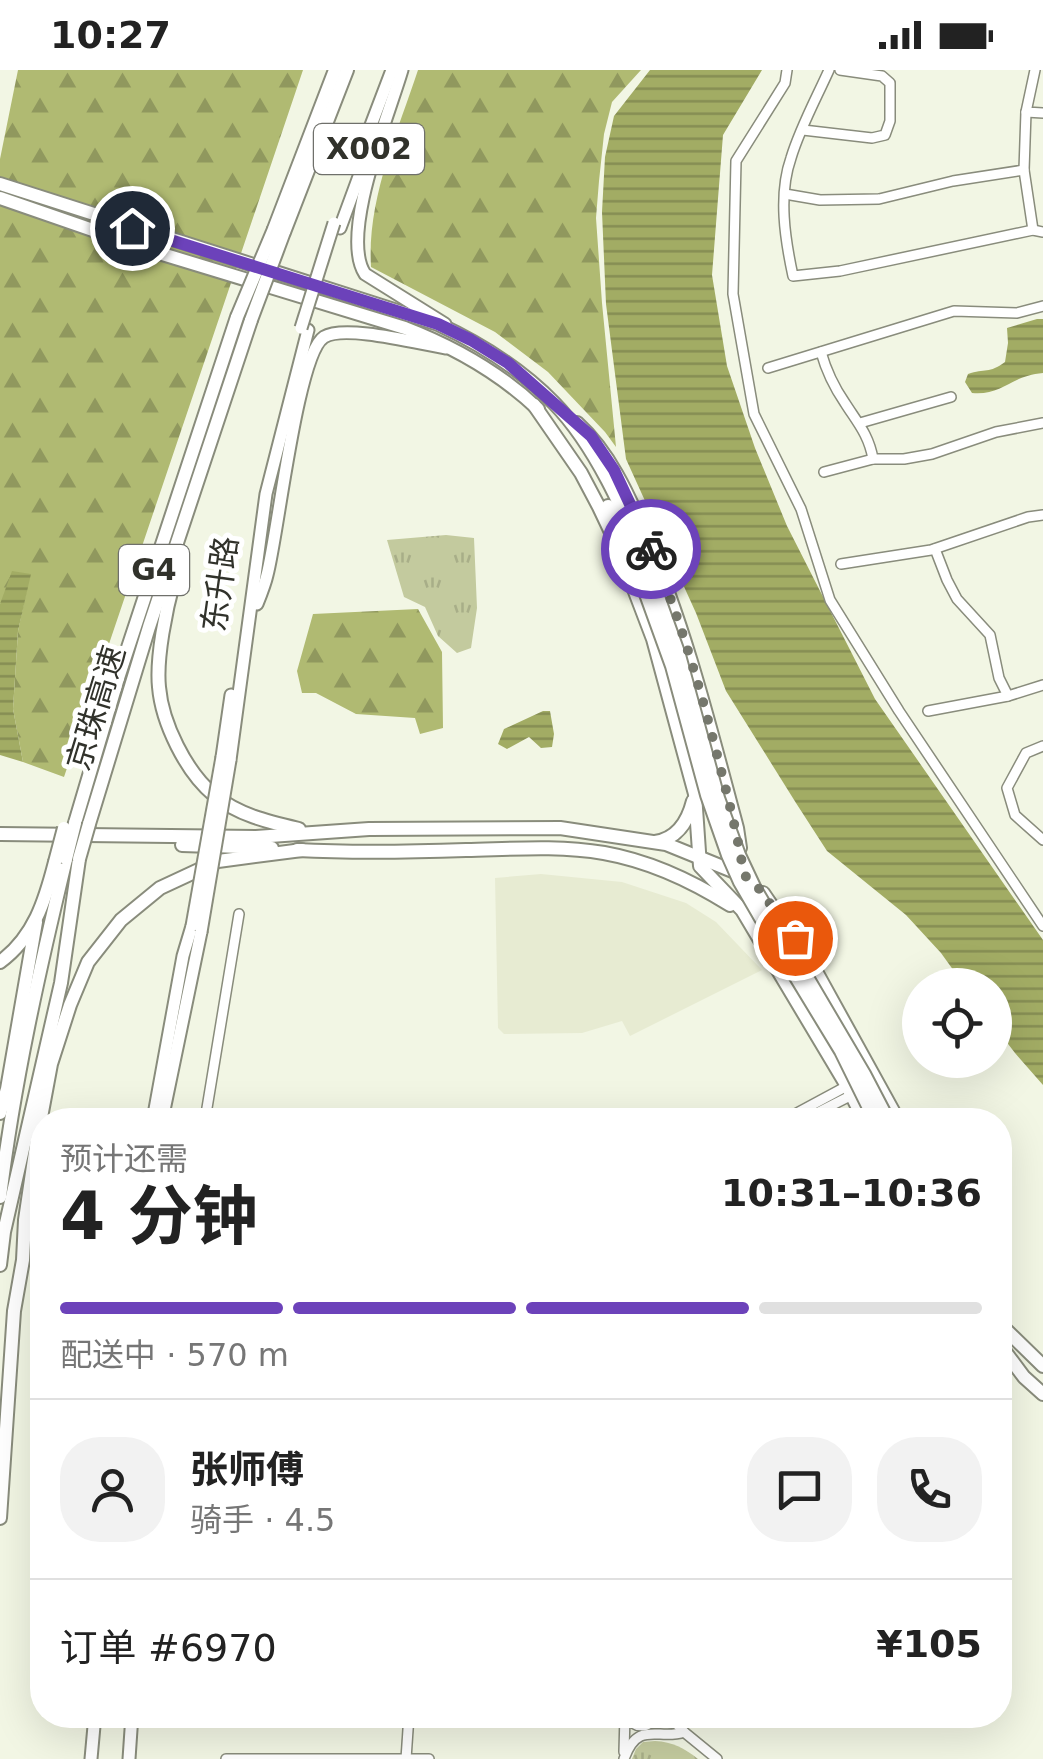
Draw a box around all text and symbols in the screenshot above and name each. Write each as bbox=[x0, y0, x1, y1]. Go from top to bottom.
text: 10:27 bbox=[50, 13, 171, 57]
road number: X002 bbox=[314, 124, 424, 174]
pin bbox=[90, 186, 175, 271]
icon: home bbox=[105, 201, 160, 256]
courier bbox=[601, 499, 701, 599]
icon: bike bbox=[624, 522, 679, 577]
street label: 东升路 bbox=[195, 534, 245, 634]
road number: G4 bbox=[119, 545, 189, 595]
street label: 京珠高速 bbox=[59, 641, 133, 775]
pin bbox=[753, 896, 838, 981]
icon: bag bbox=[768, 911, 823, 966]
map controls bbox=[902, 968, 1012, 1078]
button: locate bbox=[902, 968, 1012, 1078]
text: 预计还需 bbox=[60, 1140, 188, 1178]
text: 10:31–10:36 bbox=[721, 1171, 982, 1215]
text: 4 分钟 bbox=[60, 1179, 258, 1254]
text: 配送中 · 570 m bbox=[60, 1336, 289, 1374]
button: person bbox=[60, 1437, 165, 1542]
button: chat bbox=[747, 1437, 852, 1542]
button: phone bbox=[877, 1437, 982, 1542]
text: 张师傅 bbox=[190, 1448, 304, 1492]
text: 骑手 · 4.5 bbox=[190, 1501, 335, 1539]
text: ¥105 bbox=[876, 1622, 982, 1666]
text: 订单 #6970 bbox=[60, 1626, 277, 1670]

